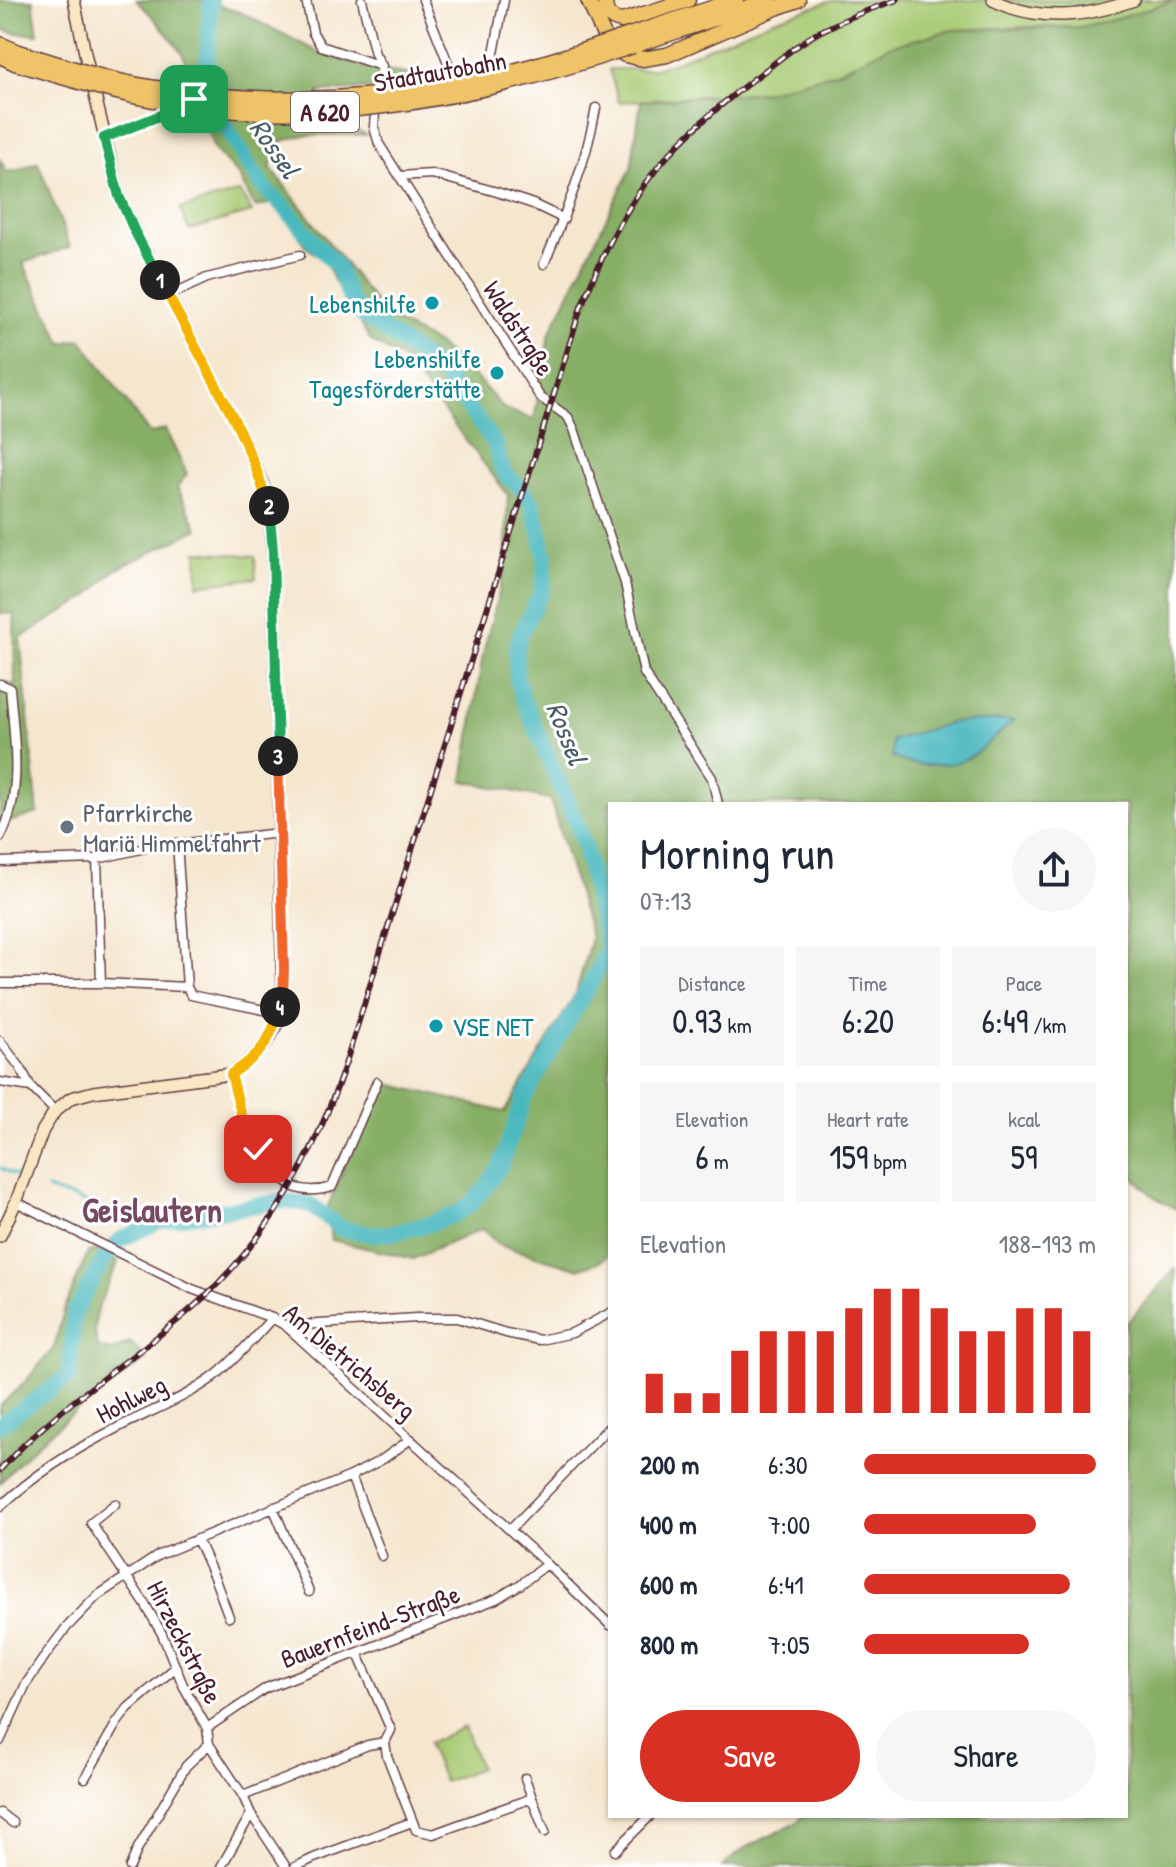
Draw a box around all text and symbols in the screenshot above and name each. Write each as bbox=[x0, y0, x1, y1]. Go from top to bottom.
street label: Stadtautobahn bbox=[371, 42, 509, 100]
pin bbox=[160, 65, 228, 133]
icon: arrive bbox=[172, 77, 216, 121]
road number: A 620 bbox=[291, 92, 359, 132]
water label: Rossel bbox=[241, 111, 310, 186]
pin: 1 bbox=[140, 260, 180, 300]
text: 1 bbox=[156, 265, 164, 295]
street label: Waldstraße bbox=[475, 274, 563, 382]
place label: Lebenshilfe bbox=[310, 286, 416, 321]
marker: Lebenshilfe bbox=[423, 294, 441, 312]
place label: Lebenshilfe Tagesförderstätte bbox=[309, 341, 481, 406]
marker: Lebenshilfe Tagesförderstätte bbox=[488, 364, 506, 382]
pin: 2 bbox=[249, 486, 289, 526]
text: 2 bbox=[264, 491, 274, 521]
water label: Rossel bbox=[537, 696, 597, 771]
pin: 3 bbox=[258, 736, 298, 776]
text: 3 bbox=[273, 741, 283, 771]
place label: Pfarrkirche Mariä Himmelfahrt bbox=[83, 795, 262, 860]
marker: Pfarrkirche Mariä Himmelfahrt bbox=[58, 818, 76, 836]
text: Morning run bbox=[640, 823, 835, 883]
button: share bbox=[1012, 828, 1096, 912]
text: 07:13 bbox=[640, 883, 692, 918]
text: Distance bbox=[678, 968, 746, 998]
text: Time bbox=[849, 968, 887, 998]
text: Pace bbox=[1006, 968, 1042, 998]
pin: 4 bbox=[260, 987, 300, 1027]
text: 4 bbox=[276, 992, 284, 1022]
text: 0.93 bbox=[672, 998, 723, 1044]
text: 6:20 bbox=[842, 998, 894, 1044]
text: 6:49 bbox=[981, 998, 1028, 1044]
place label: VSE NET bbox=[452, 1009, 534, 1044]
text: km bbox=[723, 1010, 752, 1040]
text: /km bbox=[1028, 1010, 1067, 1040]
marker: VSE NET bbox=[427, 1017, 445, 1035]
text: Elevation bbox=[675, 1104, 749, 1134]
text: Heart rate bbox=[827, 1104, 909, 1134]
text: kcal bbox=[1008, 1104, 1040, 1134]
pin bbox=[224, 1115, 292, 1183]
icon: check bbox=[236, 1127, 280, 1171]
text: 6 bbox=[695, 1134, 709, 1180]
text: 159 bbox=[829, 1134, 868, 1180]
text: 59 bbox=[1011, 1134, 1037, 1180]
text: m bbox=[709, 1146, 729, 1176]
text: bpm bbox=[868, 1146, 907, 1176]
district label: Geislautern bbox=[82, 1187, 222, 1233]
text: Elevation bbox=[640, 1226, 726, 1261]
text: 188–193 m bbox=[999, 1226, 1096, 1261]
street label: Am Dietrichsberg bbox=[276, 1295, 424, 1427]
street label: Hohlweg bbox=[90, 1367, 172, 1431]
text: 200 m bbox=[640, 1447, 699, 1482]
text: 6:30 bbox=[768, 1447, 808, 1482]
text: 400 m bbox=[640, 1507, 697, 1542]
text: 7:00 bbox=[768, 1507, 810, 1542]
text: 600 m bbox=[640, 1567, 697, 1602]
text: 6:41 bbox=[768, 1567, 804, 1602]
street label: Hirzeckstraße bbox=[139, 1575, 231, 1709]
street label: Bauernfeind-Straße bbox=[276, 1576, 464, 1676]
text: 800 m bbox=[640, 1627, 698, 1662]
text: 7:05 bbox=[768, 1627, 810, 1662]
button: Save bbox=[640, 1710, 860, 1802]
button: Share bbox=[876, 1710, 1096, 1802]

